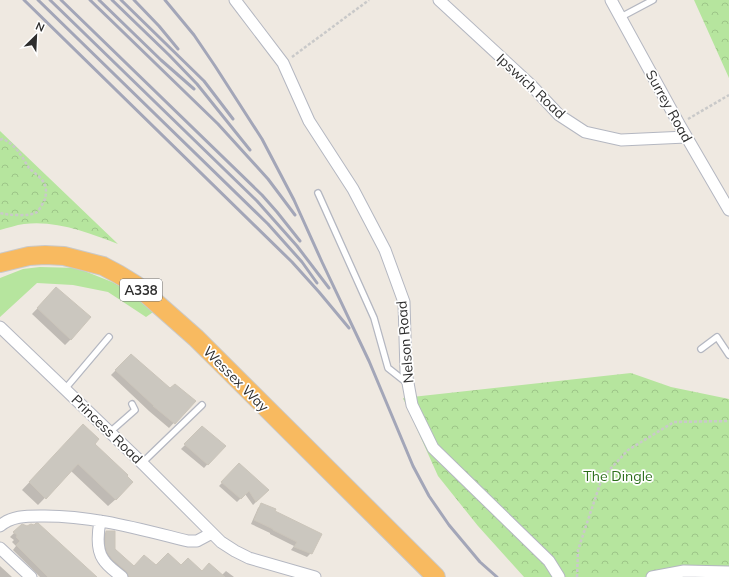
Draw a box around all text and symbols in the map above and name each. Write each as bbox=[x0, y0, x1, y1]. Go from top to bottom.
north arrow bbox=[16, 16, 56, 56]
text: N bbox=[33, 19, 47, 35]
street label: Ipswich Road bbox=[493, 50, 569, 122]
street label: Surrey Road bbox=[642, 67, 696, 145]
road number: A338 bbox=[120, 279, 162, 301]
street label: Nelson Road bbox=[392, 300, 418, 384]
street label: Wessex Way bbox=[199, 342, 273, 416]
street label: Princess Road bbox=[68, 391, 146, 467]
park label: The Dingle bbox=[583, 467, 653, 485]

